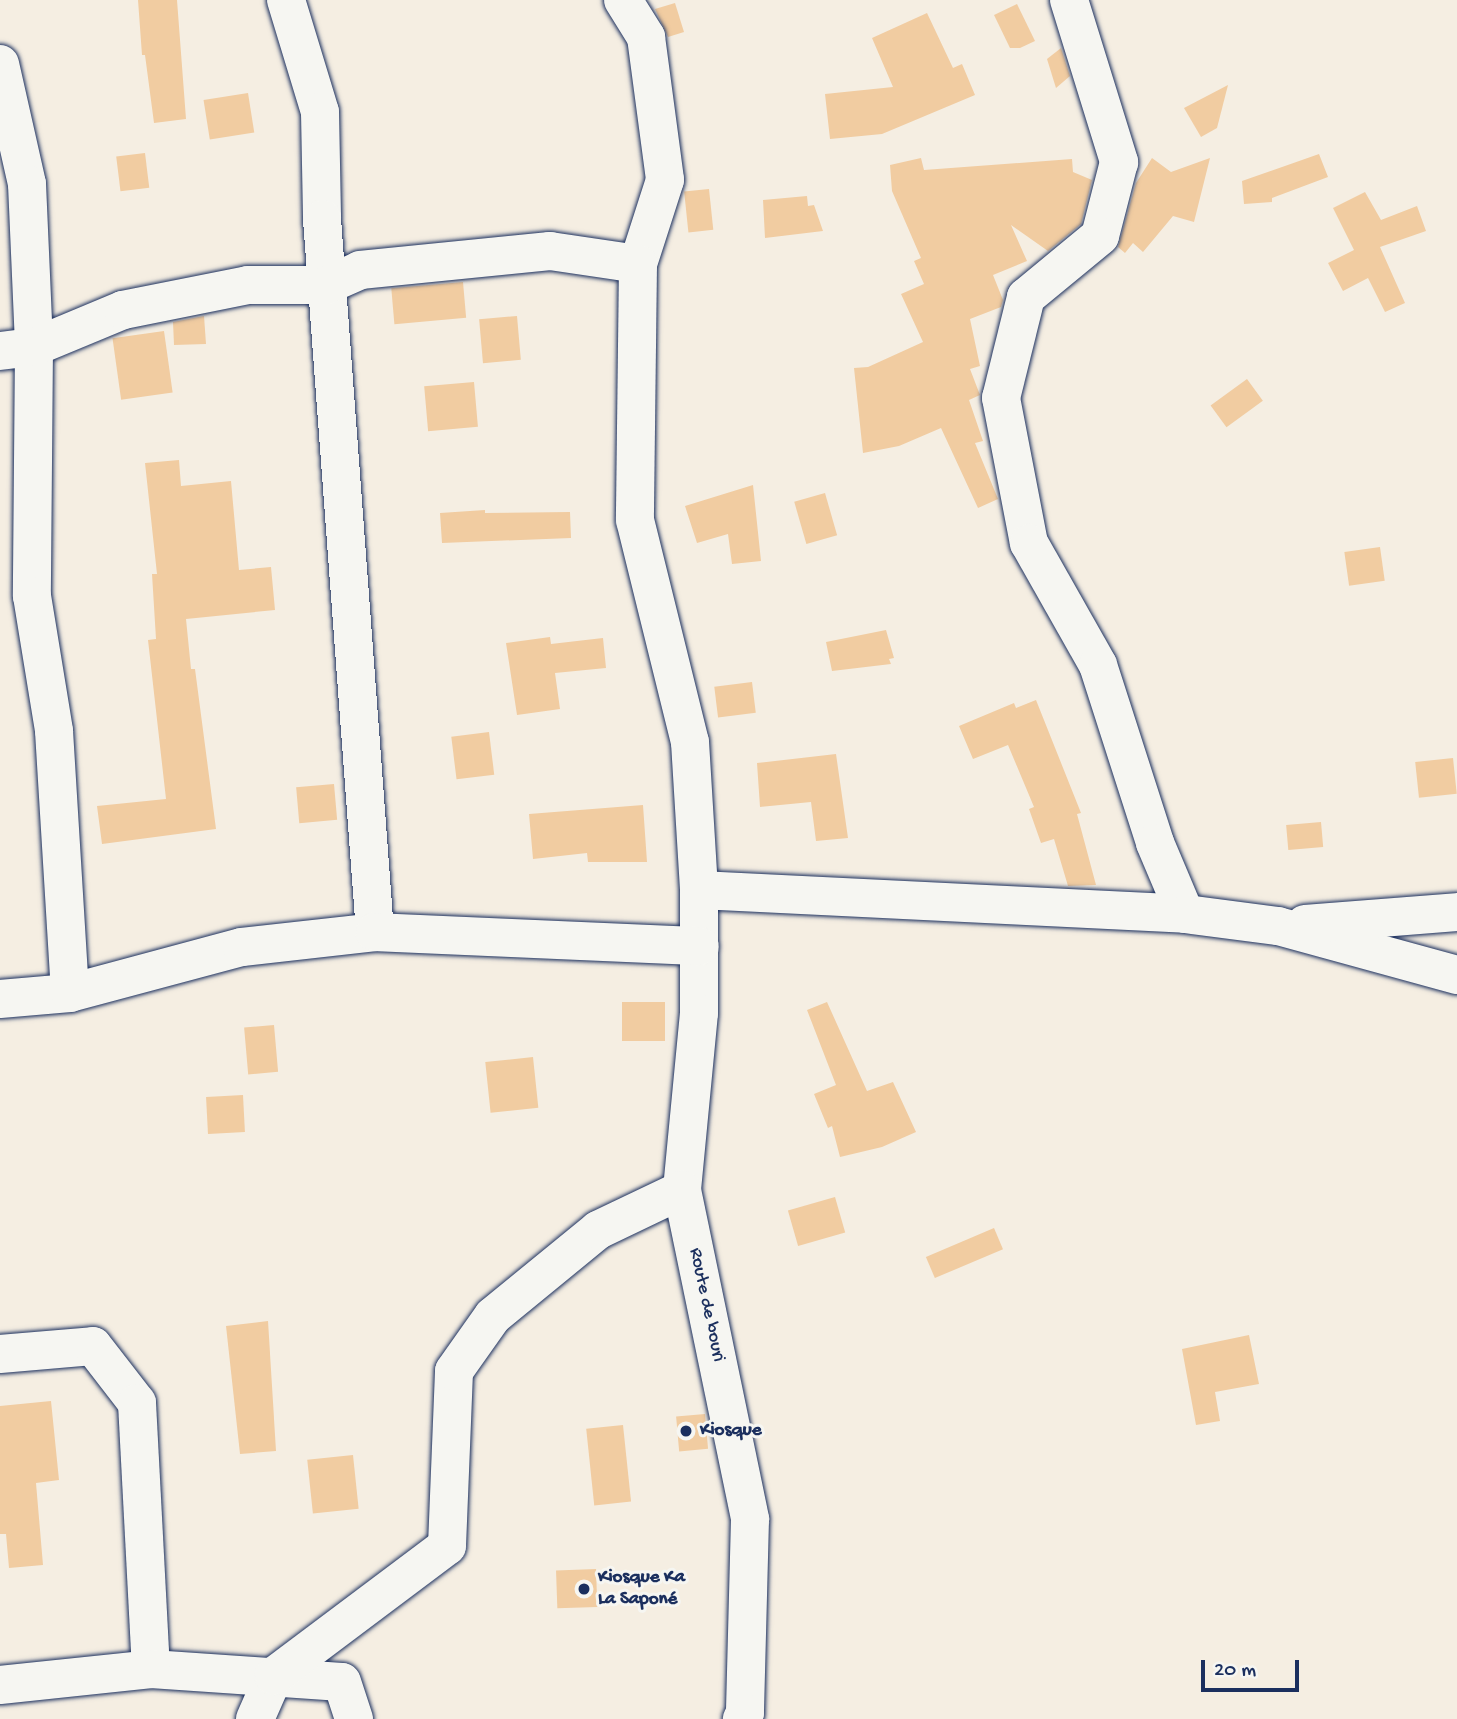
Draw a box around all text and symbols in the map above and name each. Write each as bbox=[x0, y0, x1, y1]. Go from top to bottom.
street label: Route de bouri bbox=[683, 1246, 729, 1364]
place label: Kiosque bbox=[700, 1420, 762, 1442]
marker: Kiosque bbox=[678, 1423, 694, 1439]
place label: Kiosque Ka La Saponé bbox=[598, 1567, 685, 1611]
marker: Kiosque Ka La Saponé bbox=[576, 1581, 592, 1597]
scale bar bbox=[1205, 1646, 1303, 1690]
text: 20 m bbox=[1214, 1659, 1256, 1684]

